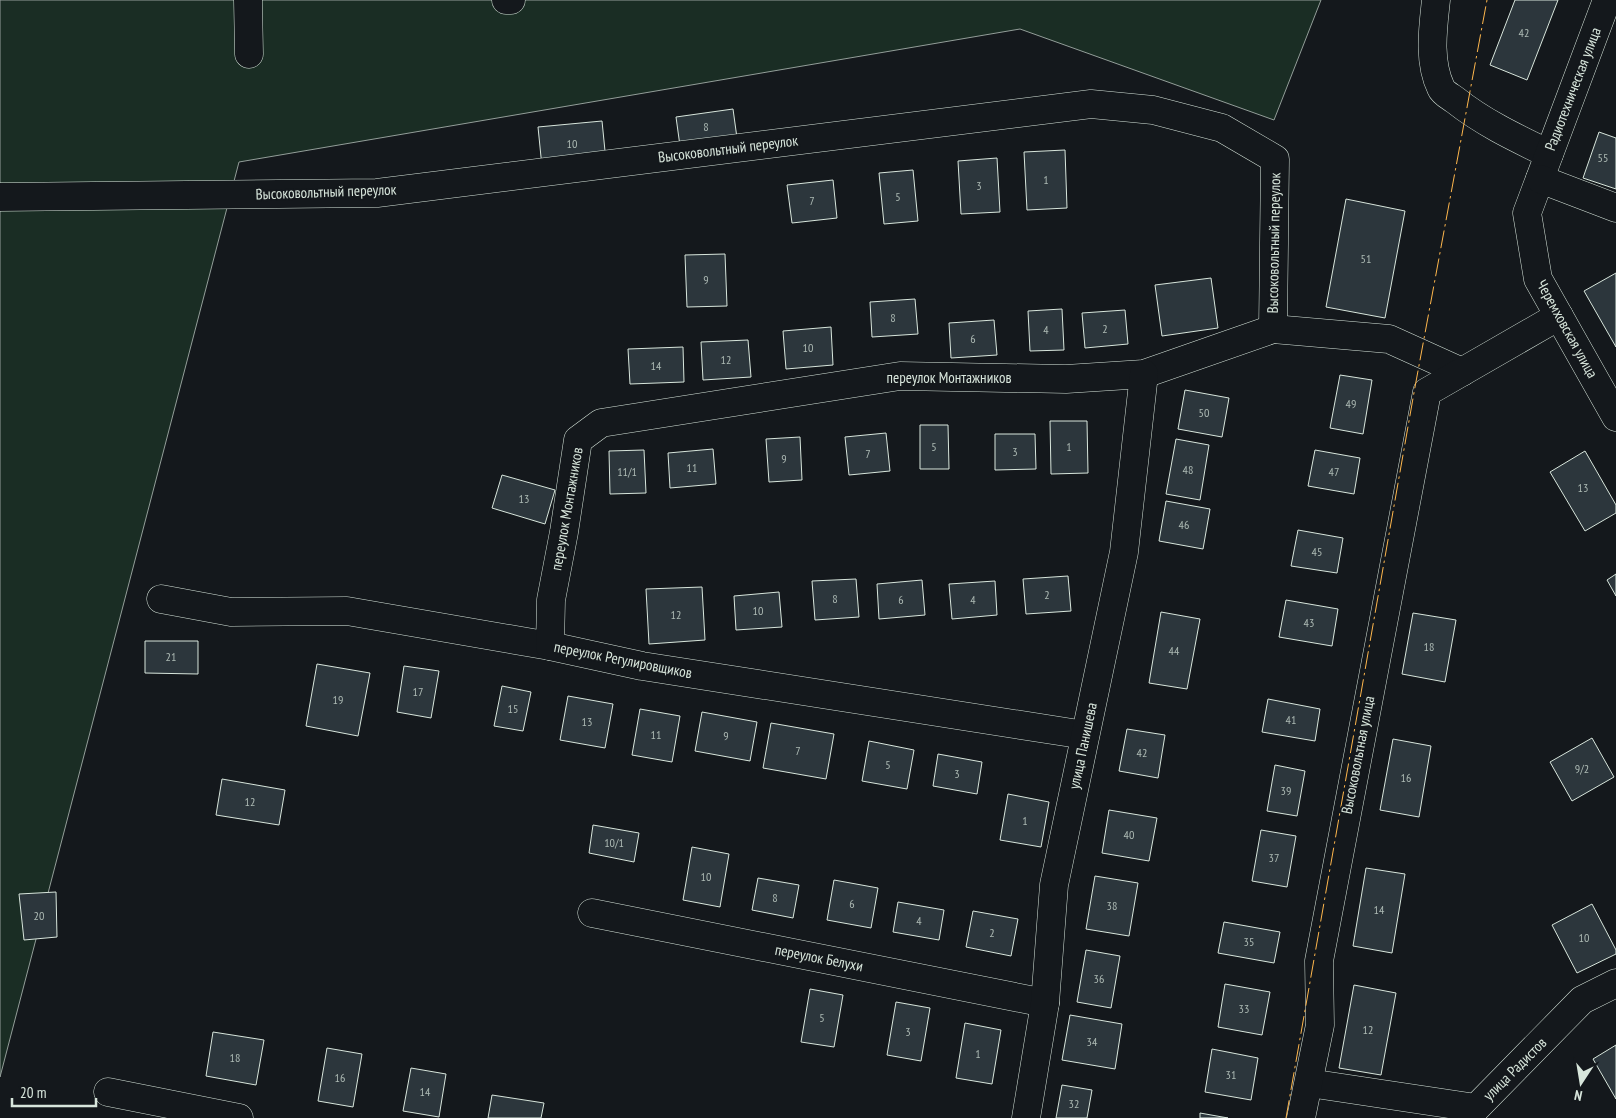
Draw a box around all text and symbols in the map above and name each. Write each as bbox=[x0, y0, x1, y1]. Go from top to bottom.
street label: Радиотехническая улица bbox=[1540, 24, 1605, 153]
house number: 42 bbox=[1519, 25, 1529, 40]
house number: 8 bbox=[703, 119, 709, 134]
street label: Высоковольтный переулок bbox=[657, 130, 799, 167]
house number: 10 bbox=[567, 136, 577, 151]
house number: 55 bbox=[1598, 150, 1608, 165]
house number: 1 bbox=[1043, 172, 1049, 187]
street label: Высоковольтный переулок bbox=[1263, 172, 1284, 314]
house number: 3 bbox=[976, 178, 982, 193]
street label: Высоковольтный переулок bbox=[255, 180, 397, 203]
house number: 5 bbox=[895, 189, 901, 204]
house number: 7 bbox=[809, 193, 815, 208]
house number: 51 bbox=[1361, 251, 1371, 266]
house number: 9 bbox=[703, 272, 709, 287]
street label: Черемховская улица bbox=[1533, 276, 1602, 381]
house number: 8 bbox=[890, 310, 896, 325]
house number: 2 bbox=[1102, 321, 1108, 336]
house number: 4 bbox=[1043, 322, 1049, 337]
house number: 6 bbox=[970, 331, 976, 346]
house number: 10 bbox=[803, 340, 813, 355]
house number: 12 bbox=[721, 352, 731, 367]
house number: 14 bbox=[651, 358, 662, 373]
street label: переулок Монтажников bbox=[887, 368, 1011, 387]
house number: 49 bbox=[1346, 396, 1356, 411]
house number: 50 bbox=[1199, 405, 1209, 420]
house number: 5 bbox=[931, 439, 937, 454]
house number: 1 bbox=[1066, 439, 1072, 454]
house number: 3 bbox=[1012, 444, 1018, 459]
street label: переулок Монтажников bbox=[546, 446, 587, 572]
house number: 7 bbox=[865, 446, 871, 461]
house number: 9 bbox=[781, 451, 787, 466]
house number: 11 bbox=[687, 460, 697, 475]
house number: 48 bbox=[1183, 462, 1193, 477]
house number: 11/1 bbox=[617, 464, 637, 479]
house number: 47 bbox=[1329, 464, 1339, 479]
house number: 13 bbox=[1578, 480, 1588, 495]
house number: 13 bbox=[519, 491, 529, 506]
house number: 46 bbox=[1179, 517, 1189, 532]
house number: 45 bbox=[1312, 544, 1322, 559]
house number: 2 bbox=[1044, 587, 1050, 602]
house number: 8 bbox=[832, 591, 838, 606]
house number: 6 bbox=[898, 592, 904, 607]
house number: 4 bbox=[970, 592, 976, 607]
house number: 10 bbox=[753, 603, 763, 618]
house number: 12 bbox=[671, 607, 681, 622]
house number: 43 bbox=[1304, 615, 1314, 630]
street label: переулок Регулировщиков bbox=[552, 637, 694, 682]
house number: 18 bbox=[1424, 639, 1434, 654]
house number: 44 bbox=[1169, 643, 1180, 658]
house number: 21 bbox=[166, 649, 176, 664]
house number: 17 bbox=[413, 684, 423, 699]
house number: 19 bbox=[333, 692, 343, 707]
street label: Высоковольтная улица bbox=[1337, 694, 1378, 815]
house number: 15 bbox=[508, 701, 518, 716]
street label: улица Панишева bbox=[1064, 701, 1101, 791]
house number: 41 bbox=[1286, 712, 1296, 727]
house number: 13 bbox=[582, 714, 592, 729]
house number: 11 bbox=[651, 727, 661, 742]
house number: 9 bbox=[723, 728, 729, 743]
house number: 7 bbox=[795, 743, 801, 758]
house number: 42 bbox=[1137, 745, 1147, 760]
house number: 5 bbox=[885, 757, 891, 772]
house number: 9/2 bbox=[1575, 761, 1589, 776]
house number: 3 bbox=[954, 766, 960, 781]
house number: 16 bbox=[1401, 770, 1411, 785]
house number: 39 bbox=[1281, 783, 1291, 798]
house number: 12 bbox=[245, 794, 255, 809]
house number: 1 bbox=[1022, 813, 1028, 828]
house number: 40 bbox=[1124, 827, 1134, 842]
house number: 10/1 bbox=[604, 835, 624, 850]
house number: 37 bbox=[1269, 850, 1279, 865]
house number: 10 bbox=[701, 869, 711, 884]
house number: 8 bbox=[772, 890, 778, 905]
house number: 6 bbox=[849, 896, 855, 911]
house number: 38 bbox=[1107, 898, 1117, 913]
house number: 14 bbox=[1374, 902, 1385, 917]
house number: 20 bbox=[34, 908, 44, 923]
house number: 4 bbox=[916, 913, 922, 928]
house number: 2 bbox=[989, 925, 995, 940]
house number: 10 bbox=[1579, 930, 1589, 945]
house number: 35 bbox=[1244, 934, 1254, 949]
street label: переулок Белухи bbox=[773, 940, 865, 975]
house number: 36 bbox=[1094, 971, 1104, 986]
house number: 33 bbox=[1239, 1001, 1249, 1016]
house number: 5 bbox=[819, 1010, 825, 1025]
house number: 12 bbox=[1363, 1022, 1373, 1037]
house number: 3 bbox=[905, 1024, 911, 1039]
street label: улица Радистов bbox=[1479, 1033, 1550, 1104]
house number: 34 bbox=[1087, 1034, 1098, 1049]
house number: 1 bbox=[975, 1046, 981, 1061]
house number: 18 bbox=[230, 1050, 240, 1065]
north arrow bbox=[1556, 1058, 1606, 1108]
house number: 31 bbox=[1226, 1067, 1236, 1082]
house number: 16 bbox=[335, 1070, 345, 1085]
scale bar bbox=[12, 1076, 96, 1108]
text: 20 m bbox=[20, 1083, 46, 1102]
house number: 14 bbox=[420, 1084, 431, 1099]
text: N bbox=[1573, 1086, 1584, 1105]
house number: 32 bbox=[1069, 1096, 1079, 1111]

